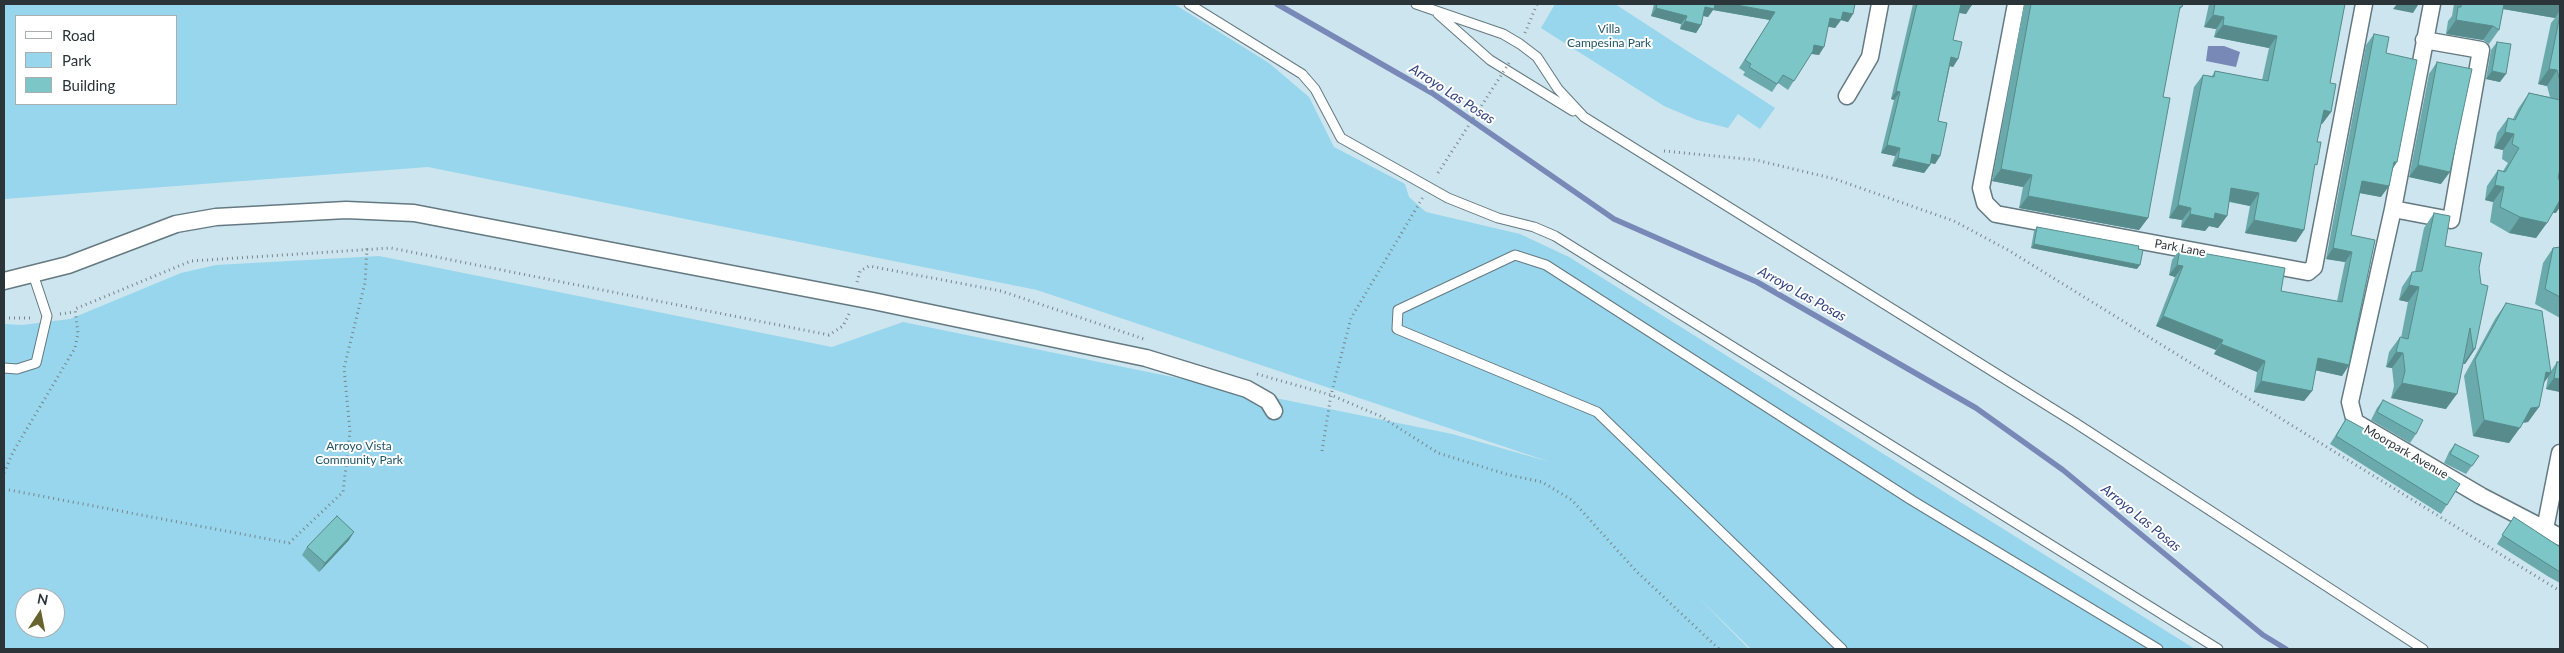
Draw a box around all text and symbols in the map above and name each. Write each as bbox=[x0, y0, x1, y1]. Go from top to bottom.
legend bbox=[15, 15, 178, 105]
park label: Villa Campesina Park bbox=[1567, 22, 1651, 50]
text: Road bbox=[62, 26, 95, 44]
text: Park bbox=[62, 51, 91, 69]
water label: Arroyo Las Posas bbox=[1406, 60, 1498, 128]
text: Building bbox=[62, 76, 115, 94]
street label: Park Lane bbox=[2153, 236, 2207, 260]
water label: Arroyo Las Posas bbox=[1755, 263, 1849, 325]
street label: Moorpark Avenue bbox=[2361, 422, 2451, 482]
park label: Arroyo Vista Community Park bbox=[315, 439, 403, 467]
water label: Arroyo Las Posas bbox=[2098, 481, 2184, 555]
north arrow bbox=[15, 588, 65, 638]
text: N bbox=[36, 589, 50, 608]

